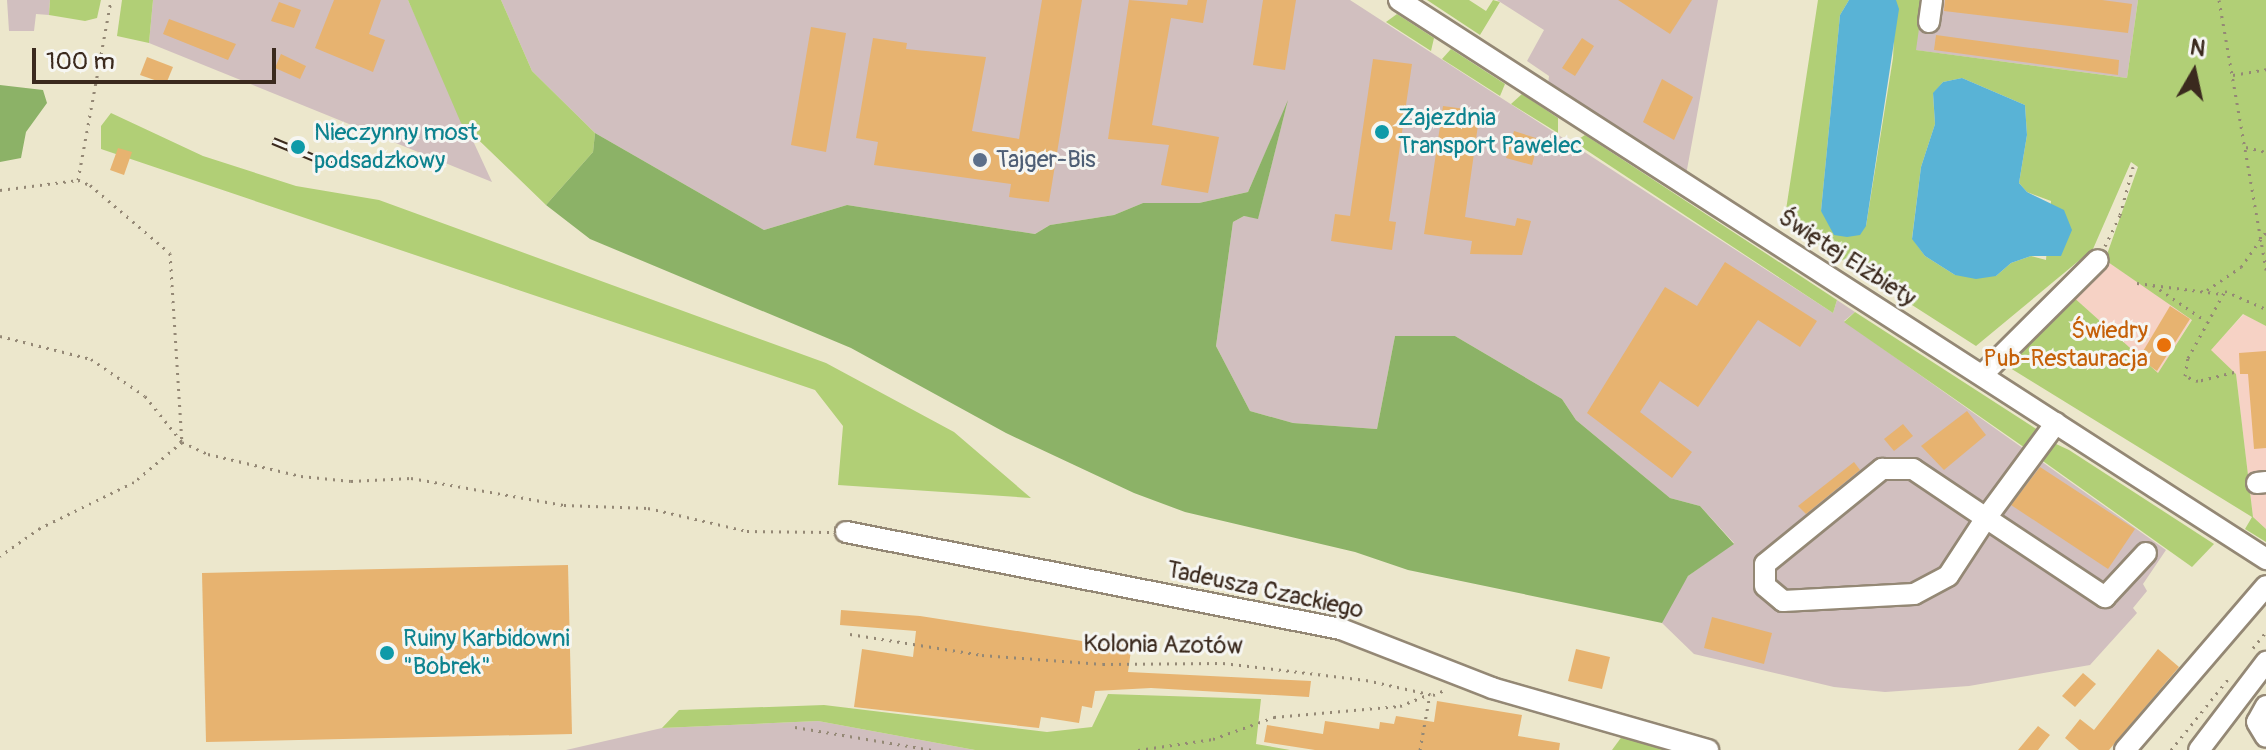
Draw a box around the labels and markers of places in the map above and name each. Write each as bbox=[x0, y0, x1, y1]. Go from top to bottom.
place label: Zajezdnia Transport Pawelec bbox=[1398, 104, 1582, 160]
place label: Nieczynny most podsadzkowy bbox=[314, 119, 478, 175]
marker: Zajezdnia Transport Pawelec bbox=[1373, 123, 1391, 141]
marker: Nieczynny most podsadzkowy bbox=[289, 138, 307, 156]
place label: Tajger-Bis bbox=[996, 146, 1096, 174]
marker: Tajger-Bis bbox=[971, 151, 989, 169]
place label: Świedry Pub-Restauracja bbox=[1983, 317, 2148, 373]
marker: Świedry Pub-Restauracja bbox=[2155, 336, 2173, 354]
place label: Ruiny Karbidowni "Bobrek" bbox=[403, 625, 570, 681]
marker: Ruiny Karbidowni "Bobrek" bbox=[378, 644, 396, 662]

